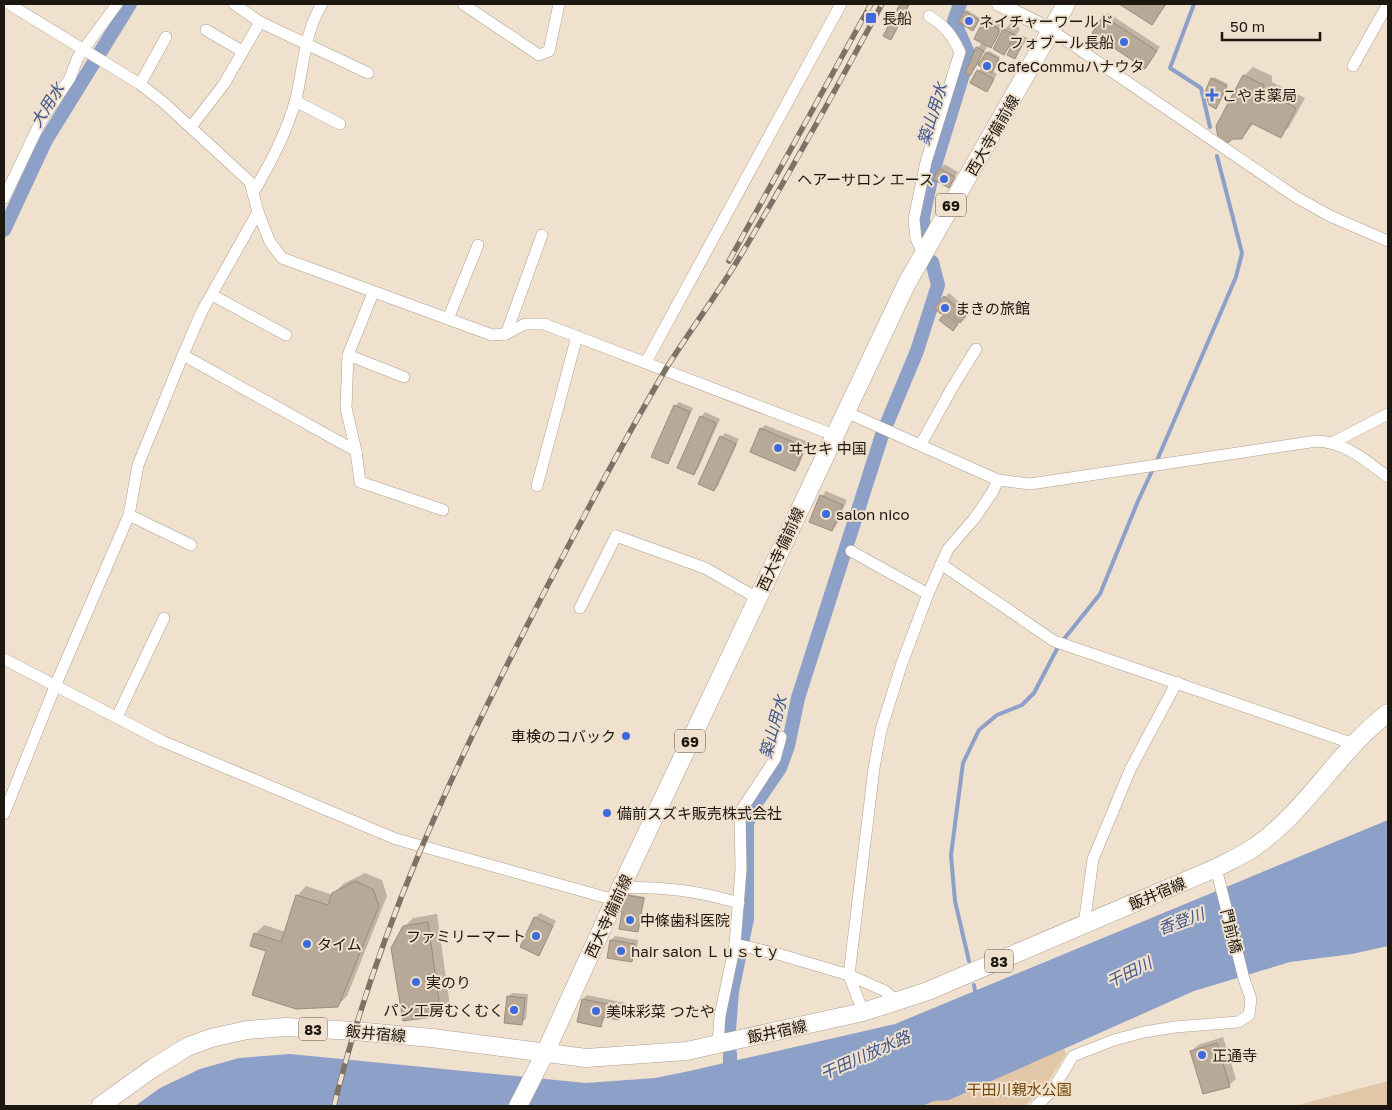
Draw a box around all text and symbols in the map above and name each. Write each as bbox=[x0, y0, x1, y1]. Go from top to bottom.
place label: 長船 bbox=[882, 9, 912, 27]
scale bar bbox=[1222, 10, 1320, 42]
marker: 長船 bbox=[864, 11, 878, 25]
place label: ネイチャーワールド bbox=[979, 12, 1114, 30]
marker: ネイチャーワールド bbox=[963, 15, 975, 27]
text: 50 m bbox=[1230, 17, 1265, 35]
place label: フォブール長船 bbox=[1009, 33, 1114, 51]
marker: フォブール長船 bbox=[1118, 36, 1130, 48]
place label: CafeCommuハナウタ bbox=[997, 57, 1145, 75]
marker: CafeCommuハナウタ bbox=[981, 60, 993, 72]
water label: 大用水 bbox=[26, 78, 69, 131]
water label: 築山用水 bbox=[913, 79, 952, 148]
place label: こやま薬局 bbox=[1222, 86, 1297, 104]
marker: こやま薬局 bbox=[1206, 89, 1218, 101]
street label: 西大寺備前線 bbox=[962, 92, 1022, 178]
place label: ヘアーサロン エース bbox=[797, 170, 934, 188]
marker: ヘアーサロン エース bbox=[938, 173, 950, 185]
road number: 69 bbox=[936, 194, 966, 216]
place label: まきの旅館 bbox=[955, 299, 1030, 317]
marker: まきの旅館 bbox=[939, 302, 951, 314]
place label: ヰセキ 中国 bbox=[788, 439, 867, 457]
marker: ヰセキ 中国 bbox=[772, 442, 784, 454]
street label: 西大寺備前線 bbox=[753, 504, 807, 594]
place label: salon nico bbox=[836, 505, 909, 523]
marker: salon nico bbox=[820, 508, 832, 520]
water label: 築山用水 bbox=[755, 692, 791, 761]
place label: 車検のコバック bbox=[511, 727, 616, 745]
road number: 69 bbox=[675, 729, 705, 752]
marker: 車検のコバック bbox=[620, 730, 632, 742]
place label: 備前スズキ販売株式会社 bbox=[617, 804, 782, 822]
marker: 備前スズキ販売株式会社 bbox=[601, 807, 613, 819]
street label: 西大寺備前線 bbox=[581, 871, 635, 961]
street label: 飯井宿線 bbox=[1126, 873, 1188, 913]
water label: 香登川 bbox=[1155, 903, 1209, 939]
street label: 門前橋 bbox=[1218, 907, 1246, 955]
place label: 中條歯科医院 bbox=[640, 911, 730, 929]
marker: 中條歯科医院 bbox=[624, 914, 636, 926]
place label: ファミリーマート bbox=[406, 927, 526, 945]
marker: ファミリーマート bbox=[530, 930, 542, 942]
place label: タイム bbox=[317, 935, 362, 953]
marker: タイム bbox=[301, 938, 313, 950]
place label: hair salon Ｌｕｓｔｙ bbox=[631, 942, 780, 961]
marker: hair salon Ｌｕｓｔｙ bbox=[615, 945, 627, 957]
road number: 83 bbox=[985, 949, 1013, 972]
water label: 干田川 bbox=[1103, 952, 1157, 992]
place label: 実のり bbox=[426, 973, 471, 991]
marker: 実のり bbox=[410, 976, 422, 988]
place label: パン工房むくむく bbox=[383, 1001, 504, 1019]
place label: 美味彩菜 つたや bbox=[606, 1002, 715, 1020]
marker: パン工房むくむく bbox=[508, 1004, 520, 1016]
marker: 美味彩菜 つたや bbox=[590, 1005, 602, 1017]
street label: 飯井宿線 bbox=[746, 1016, 808, 1046]
road number: 83 bbox=[299, 1018, 327, 1040]
street label: 飯井宿線 bbox=[345, 1021, 407, 1045]
water label: 干田川放水路 bbox=[817, 1026, 915, 1084]
place label: 正通寺 bbox=[1212, 1046, 1257, 1064]
marker: 正通寺 bbox=[1196, 1049, 1208, 1061]
park label: 干田川親水公園 bbox=[966, 1080, 1072, 1098]

